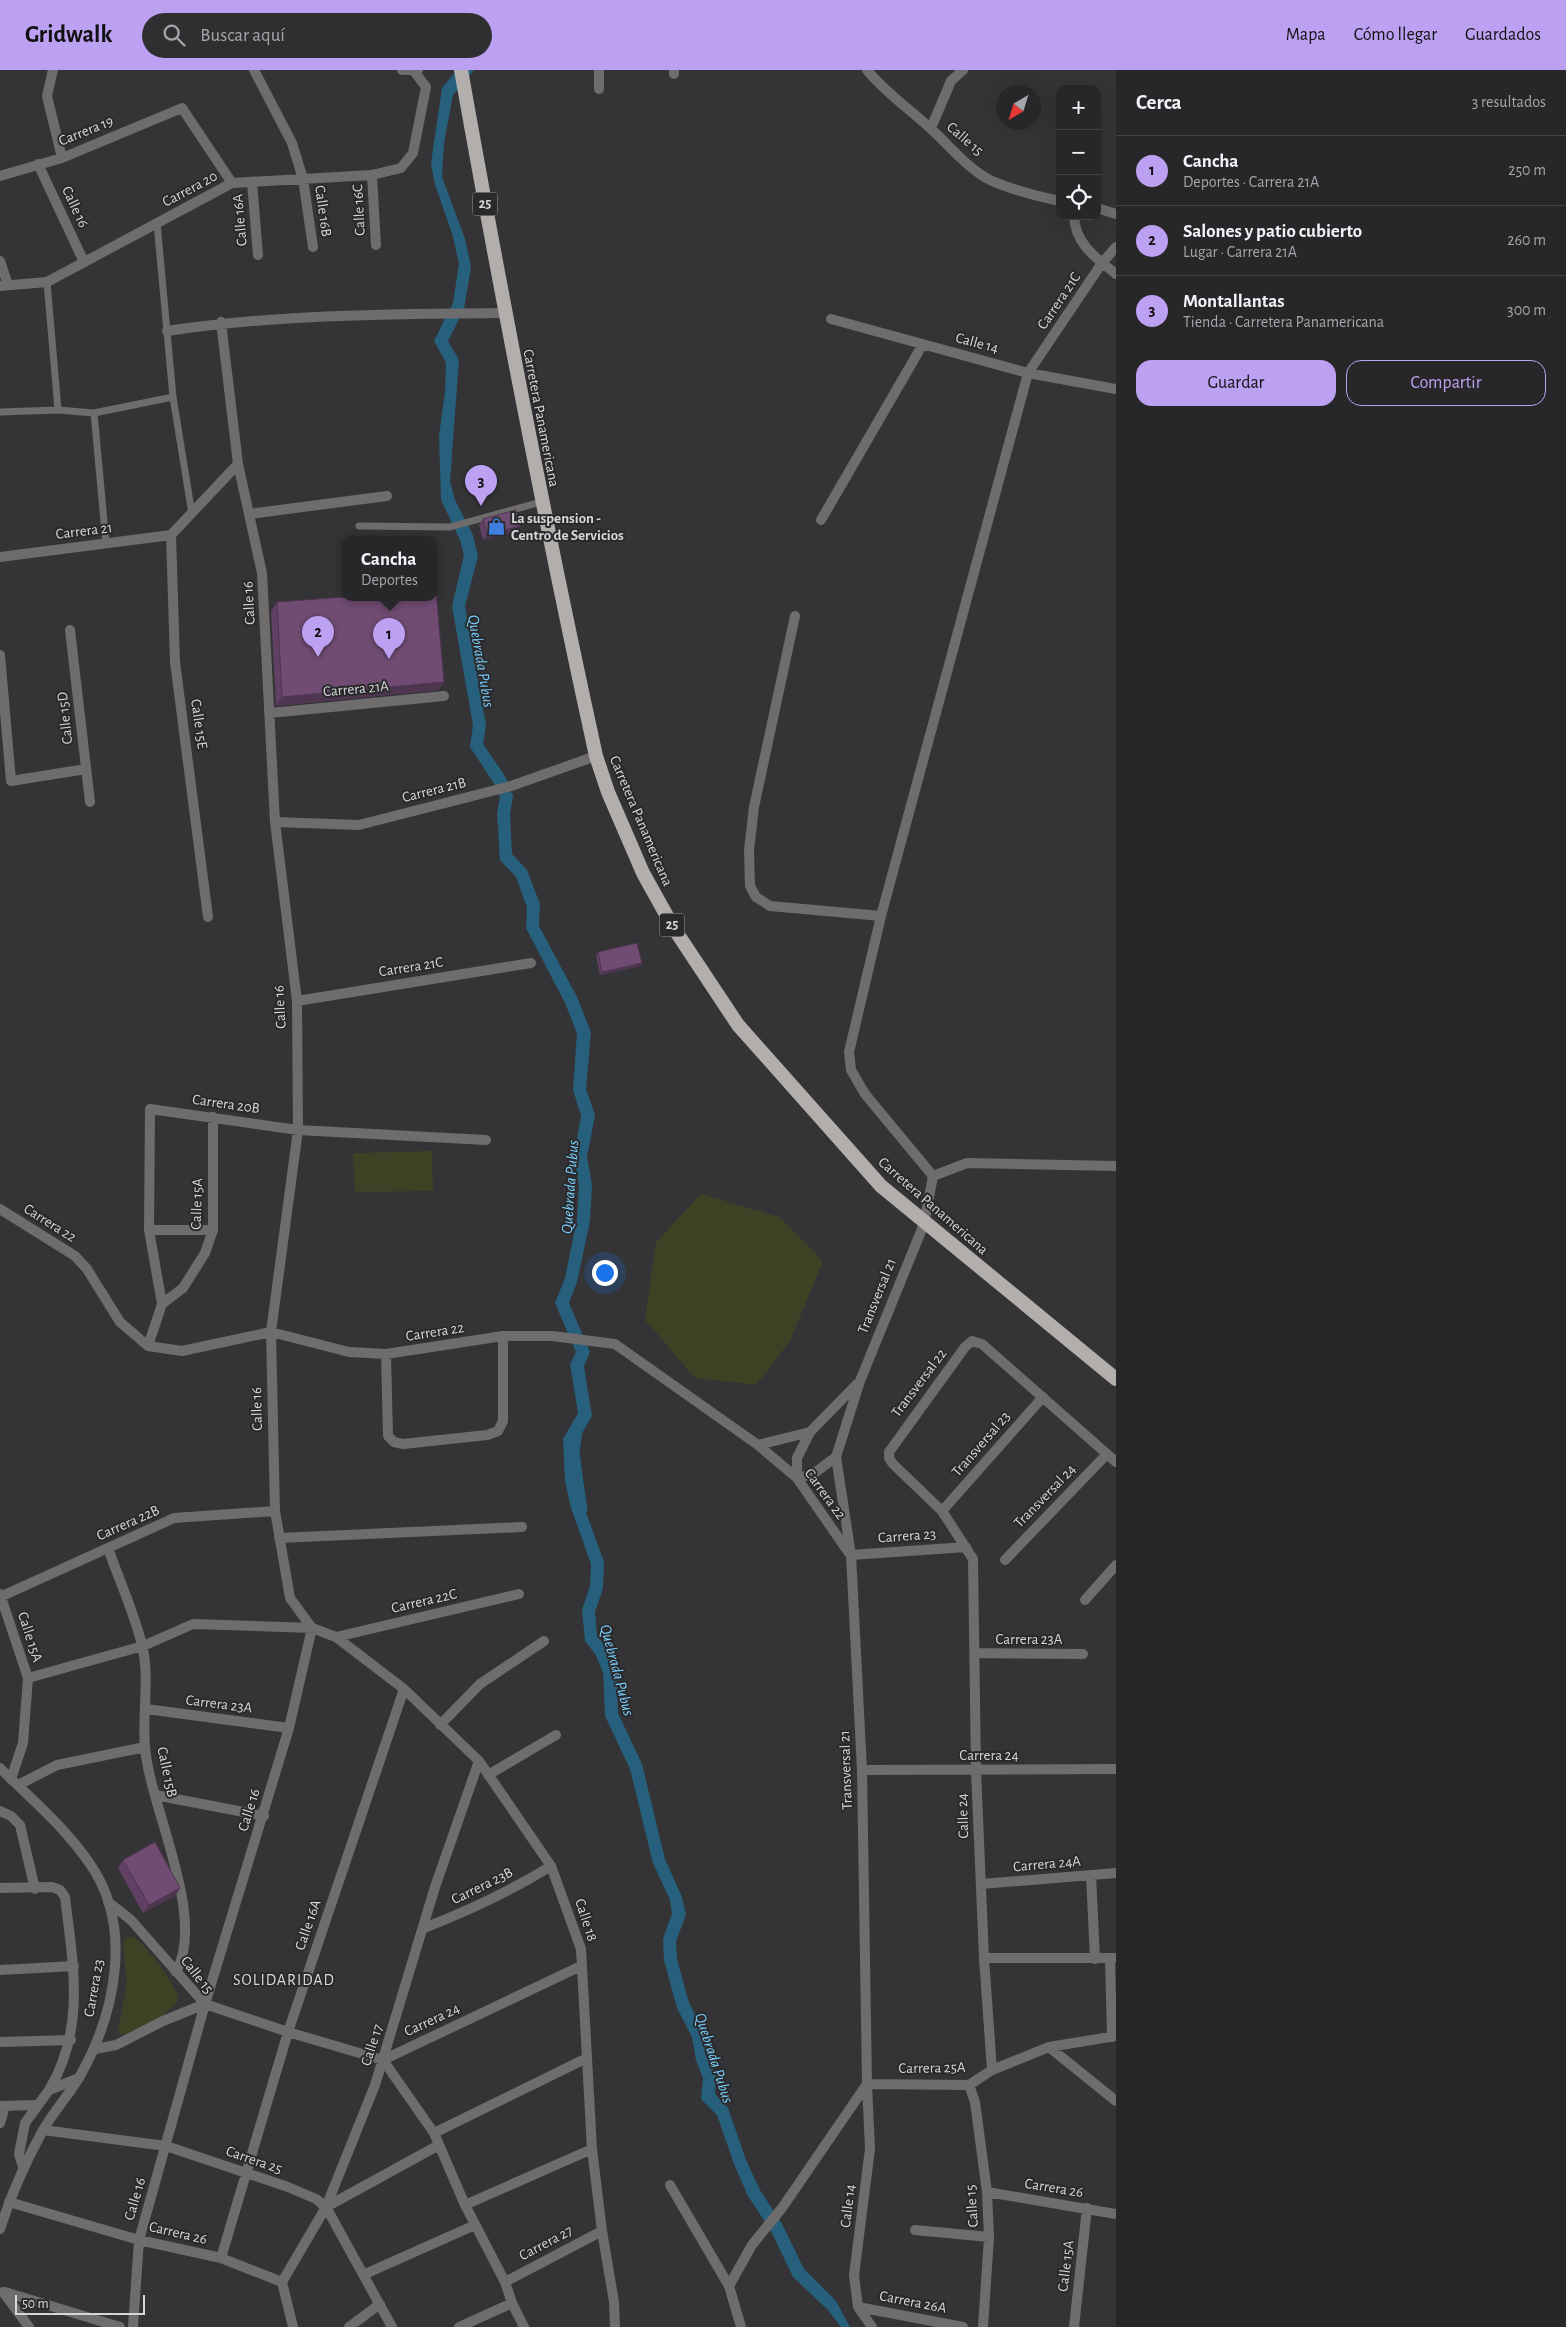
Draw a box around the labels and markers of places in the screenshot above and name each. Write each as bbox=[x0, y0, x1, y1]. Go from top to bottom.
pin: 3 bbox=[465, 465, 497, 506]
place label: La suspension - Centro de Servicios bbox=[511, 511, 624, 543]
shop icon: La suspension - Centro de Servicios bbox=[487, 517, 507, 537]
pin: 2 bbox=[302, 616, 334, 657]
pin: 1 bbox=[373, 618, 405, 659]

